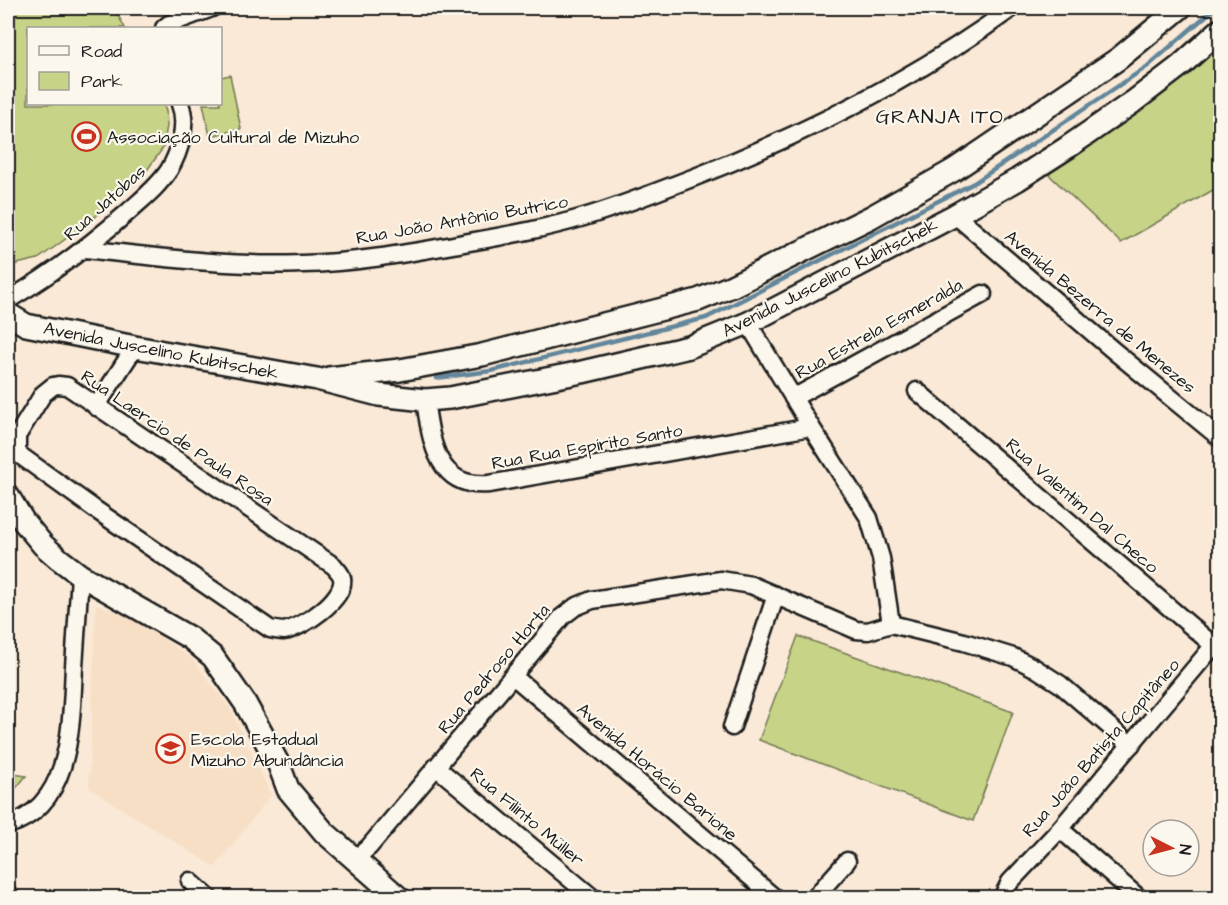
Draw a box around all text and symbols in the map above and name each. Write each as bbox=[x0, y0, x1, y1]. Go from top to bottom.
legend bbox=[27, 27, 222, 105]
text: Road bbox=[81, 39, 122, 64]
text: Park bbox=[81, 69, 123, 94]
district label: GRANJA ITO bbox=[876, 103, 1004, 131]
sports icon: Associação Cultural de Mizuho bbox=[70, 121, 102, 153]
place label: Associação Cultural de Mizuho bbox=[107, 125, 359, 150]
street label: Rua Jatobas bbox=[58, 159, 152, 247]
street label: Rua João Antônio Butrico bbox=[354, 189, 570, 251]
street label: Avenida Juscelino Kubitschek bbox=[718, 213, 942, 343]
street label: Avenida Bezerra de Menezes bbox=[999, 224, 1201, 400]
street label: Rua Estrela Esmeralda bbox=[791, 273, 967, 385]
street label: Avenida Juscelino Kubitschek bbox=[41, 316, 281, 386]
street label: Rua Laercio de Paula Rosa bbox=[76, 364, 278, 512]
street label: Rua Rua Espírito Santo bbox=[490, 418, 684, 476]
street label: Rua Valentim Dal Checo bbox=[1000, 432, 1164, 580]
street label: Rua Pedroso Horta bbox=[432, 599, 556, 739]
street label: Rua João Batista Capitâneo bbox=[1016, 653, 1186, 843]
street label: Avenida Horácio Barione bbox=[571, 697, 743, 847]
place label: Escola Estadual Mizuho Abundância bbox=[191, 727, 343, 773]
school or university icon: Escola Estadual Mizuho Abundância bbox=[154, 733, 186, 765]
street label: Rua Filinto Müller bbox=[465, 762, 589, 872]
north arrow bbox=[1141, 818, 1201, 878]
text: N bbox=[1173, 843, 1196, 856]

